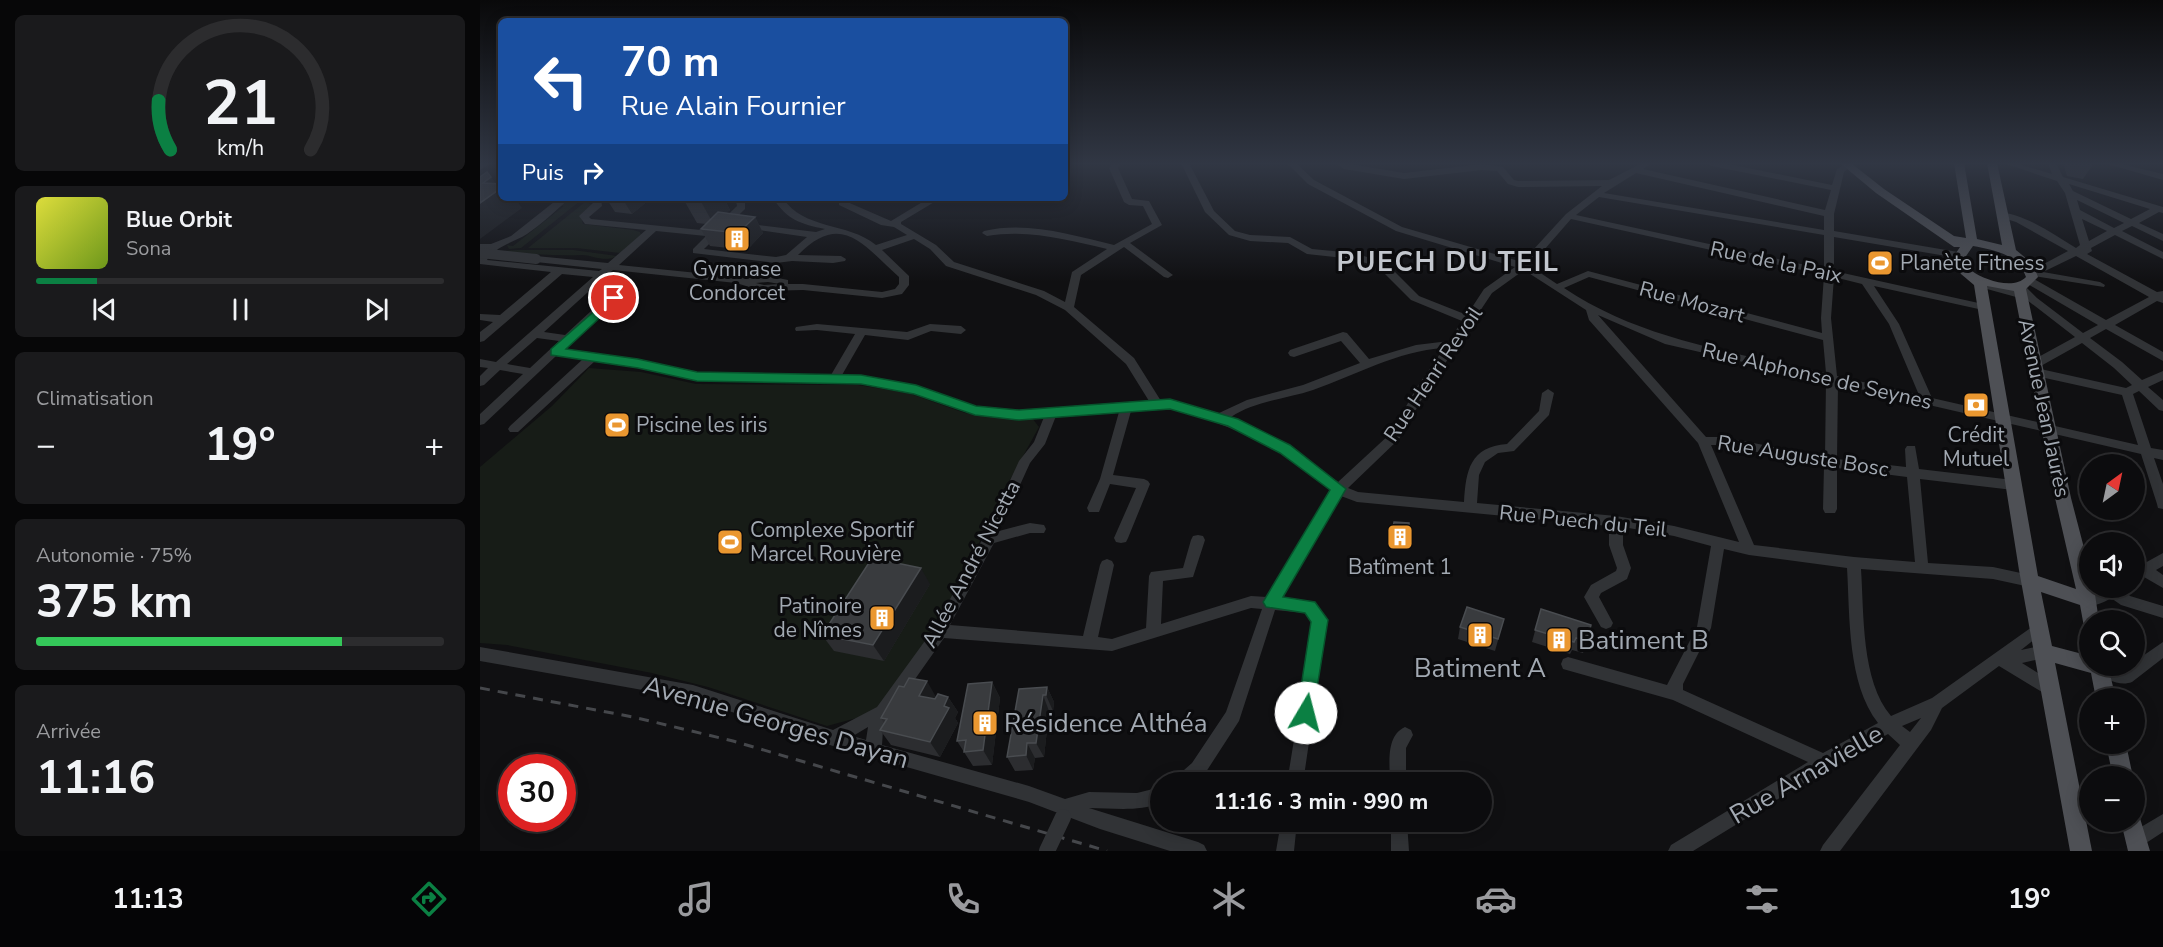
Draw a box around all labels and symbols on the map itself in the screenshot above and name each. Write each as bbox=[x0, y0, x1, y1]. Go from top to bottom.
building icon: Gymnase Condorcet bbox=[722, 224, 752, 254]
street label: Rue de la Paix bbox=[1708, 234, 1844, 290]
district label: PUECH DU TEIL bbox=[1336, 244, 1560, 281]
sports icon: Planète Fitness bbox=[1865, 248, 1895, 278]
place label: Planète Fitness bbox=[1900, 249, 2045, 277]
place label: Gymnase Condorcet bbox=[689, 255, 786, 307]
pin bbox=[588, 272, 639, 323]
street label: Rue Mozart bbox=[1636, 274, 1748, 330]
street label: Rue Henri Revoil bbox=[1377, 300, 1489, 447]
street label: Avenue Jean Jaurès bbox=[2011, 316, 2077, 500]
street label: Rue Alphonse de Seynes bbox=[1699, 336, 1935, 416]
bank icon: Crédit Mutuel bbox=[1961, 390, 1991, 420]
sports icon: Piscine les iris bbox=[602, 410, 632, 440]
place label: Piscine les iris bbox=[636, 411, 768, 439]
place label: Crédit Mutuel bbox=[1943, 421, 2010, 473]
street label: Rue Auguste Bosc bbox=[1715, 429, 1891, 483]
north arrow bbox=[2079, 454, 2145, 520]
street label: Allée André Nicetta bbox=[915, 476, 1027, 652]
street label: Rue Puech du Teil bbox=[1498, 498, 1669, 544]
place label: Complexe Sportif Marcel Rouvière bbox=[750, 516, 915, 568]
building icon: Batîment 1 bbox=[1385, 522, 1415, 552]
sports icon: Complexe Sportif Marcel Rouvière bbox=[715, 527, 745, 557]
place label: Batîment 1 bbox=[1348, 553, 1452, 581]
place label: Patinoire de Nîmes bbox=[774, 592, 862, 644]
building icon: Patinoire de Nîmes bbox=[867, 603, 897, 633]
building icon: Batiment A bbox=[1465, 620, 1495, 650]
place label: Batiment B bbox=[1578, 623, 1709, 658]
building icon: Batiment B bbox=[1544, 625, 1574, 655]
place label: Batiment A bbox=[1414, 651, 1546, 686]
street label: Avenue Georges Dayan bbox=[639, 668, 913, 777]
position arrow bbox=[1274, 681, 1338, 745]
place label: Résidence Althéa bbox=[1004, 706, 1207, 741]
building icon: Résidence Althéa bbox=[970, 708, 1000, 738]
street label: Rue Arnavielle bbox=[1723, 716, 1889, 832]
speed limit sign: 30 bbox=[498, 754, 576, 832]

